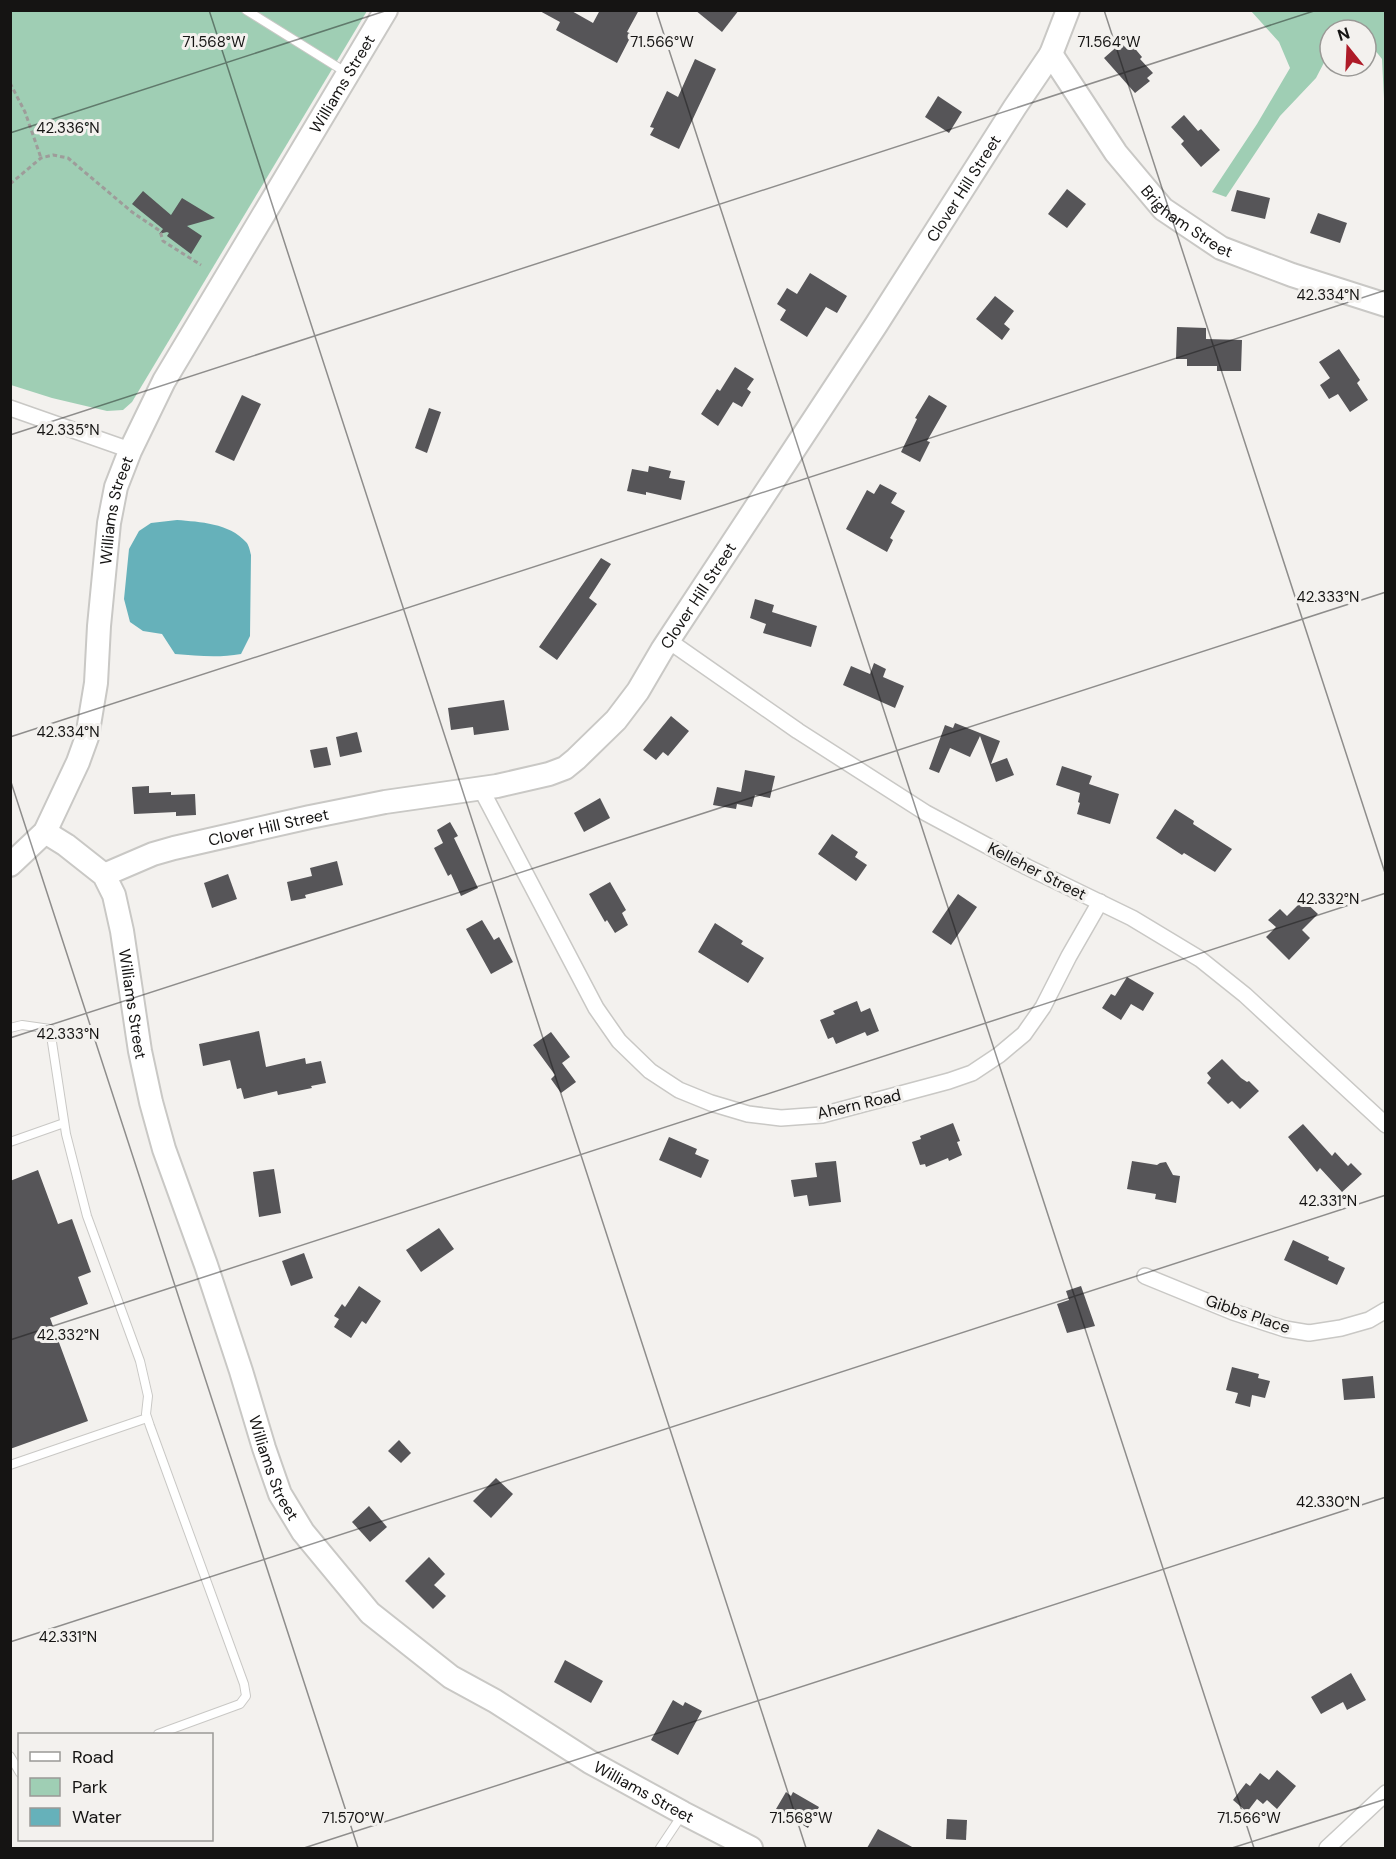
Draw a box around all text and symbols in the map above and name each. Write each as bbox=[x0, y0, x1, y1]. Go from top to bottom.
north arrow bbox=[1318, 18, 1378, 78]
text: N bbox=[1335, 22, 1352, 46]
street label: Williams Street bbox=[304, 31, 379, 137]
text: 71.568°W bbox=[182, 32, 246, 52]
text: 71.566°W bbox=[630, 32, 694, 52]
text: 71.564°W bbox=[1077, 32, 1141, 52]
text: 42.336°N bbox=[36, 118, 100, 138]
street label: Clover Hill Street bbox=[921, 131, 1005, 246]
street label: Brigham Street bbox=[1137, 180, 1236, 262]
text: 42.334°N bbox=[1296, 285, 1360, 305]
text: 42.335°N bbox=[36, 420, 100, 440]
street label: Williams Street bbox=[95, 453, 138, 566]
street label: Clover Hill Street bbox=[655, 538, 741, 653]
text: 42.333°N bbox=[1297, 587, 1359, 607]
text: 42.334°N bbox=[36, 722, 100, 742]
street label: Clover Hill Street bbox=[206, 803, 331, 850]
street label: Kelleher Street bbox=[984, 837, 1090, 905]
text: 42.332°N bbox=[1297, 889, 1359, 909]
street label: Williams Street bbox=[114, 947, 152, 1061]
text: 42.333°N bbox=[37, 1024, 99, 1044]
street label: Ahern Road bbox=[815, 1084, 903, 1124]
text: 42.331°N bbox=[1299, 1191, 1357, 1211]
street label: Gibbs Place bbox=[1203, 1290, 1293, 1338]
text: 42.332°N bbox=[37, 1325, 99, 1345]
street label: Williams Street bbox=[244, 1413, 304, 1524]
text: 42.330°N bbox=[1296, 1492, 1360, 1512]
text: 42.331°N bbox=[39, 1627, 97, 1647]
legend bbox=[18, 1733, 213, 1841]
text: Road bbox=[72, 1745, 114, 1769]
street label: Williams Street bbox=[590, 1756, 698, 1827]
text: Park bbox=[72, 1775, 108, 1799]
text: Water bbox=[72, 1805, 122, 1829]
text: 71.570°W bbox=[322, 1808, 385, 1828]
text: 71.568°W bbox=[769, 1808, 833, 1828]
text: 71.566°W bbox=[1217, 1808, 1281, 1828]

